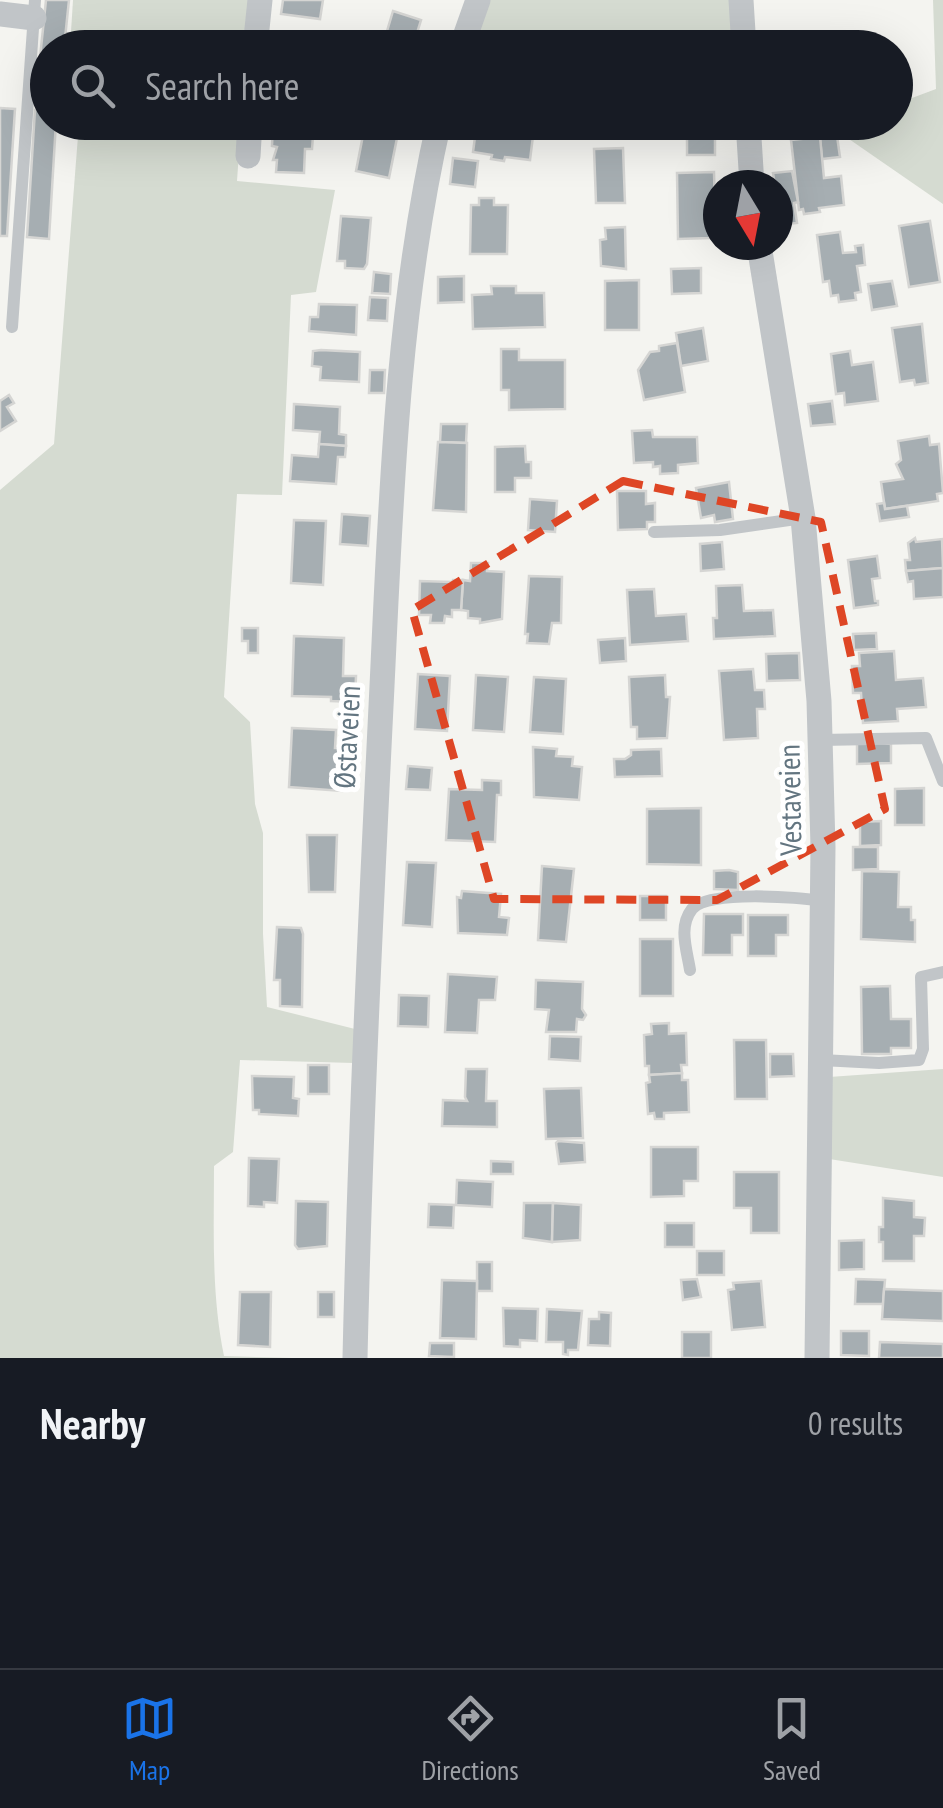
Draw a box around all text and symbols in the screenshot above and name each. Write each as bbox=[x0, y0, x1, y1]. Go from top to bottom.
search box bbox=[30, 30, 913, 140]
icon: search bbox=[65, 58, 120, 113]
text: Search here bbox=[145, 61, 299, 110]
north arrow bbox=[703, 170, 793, 260]
street label: Østaveien bbox=[324, 685, 368, 789]
street label: Vestaveien bbox=[769, 744, 809, 857]
text: Nearby bbox=[40, 1396, 145, 1451]
text: 0 results bbox=[808, 1402, 903, 1444]
tab: Map bbox=[122, 1691, 177, 1788]
tab: Directions bbox=[421, 1691, 519, 1788]
tab: Saved bbox=[763, 1691, 821, 1788]

